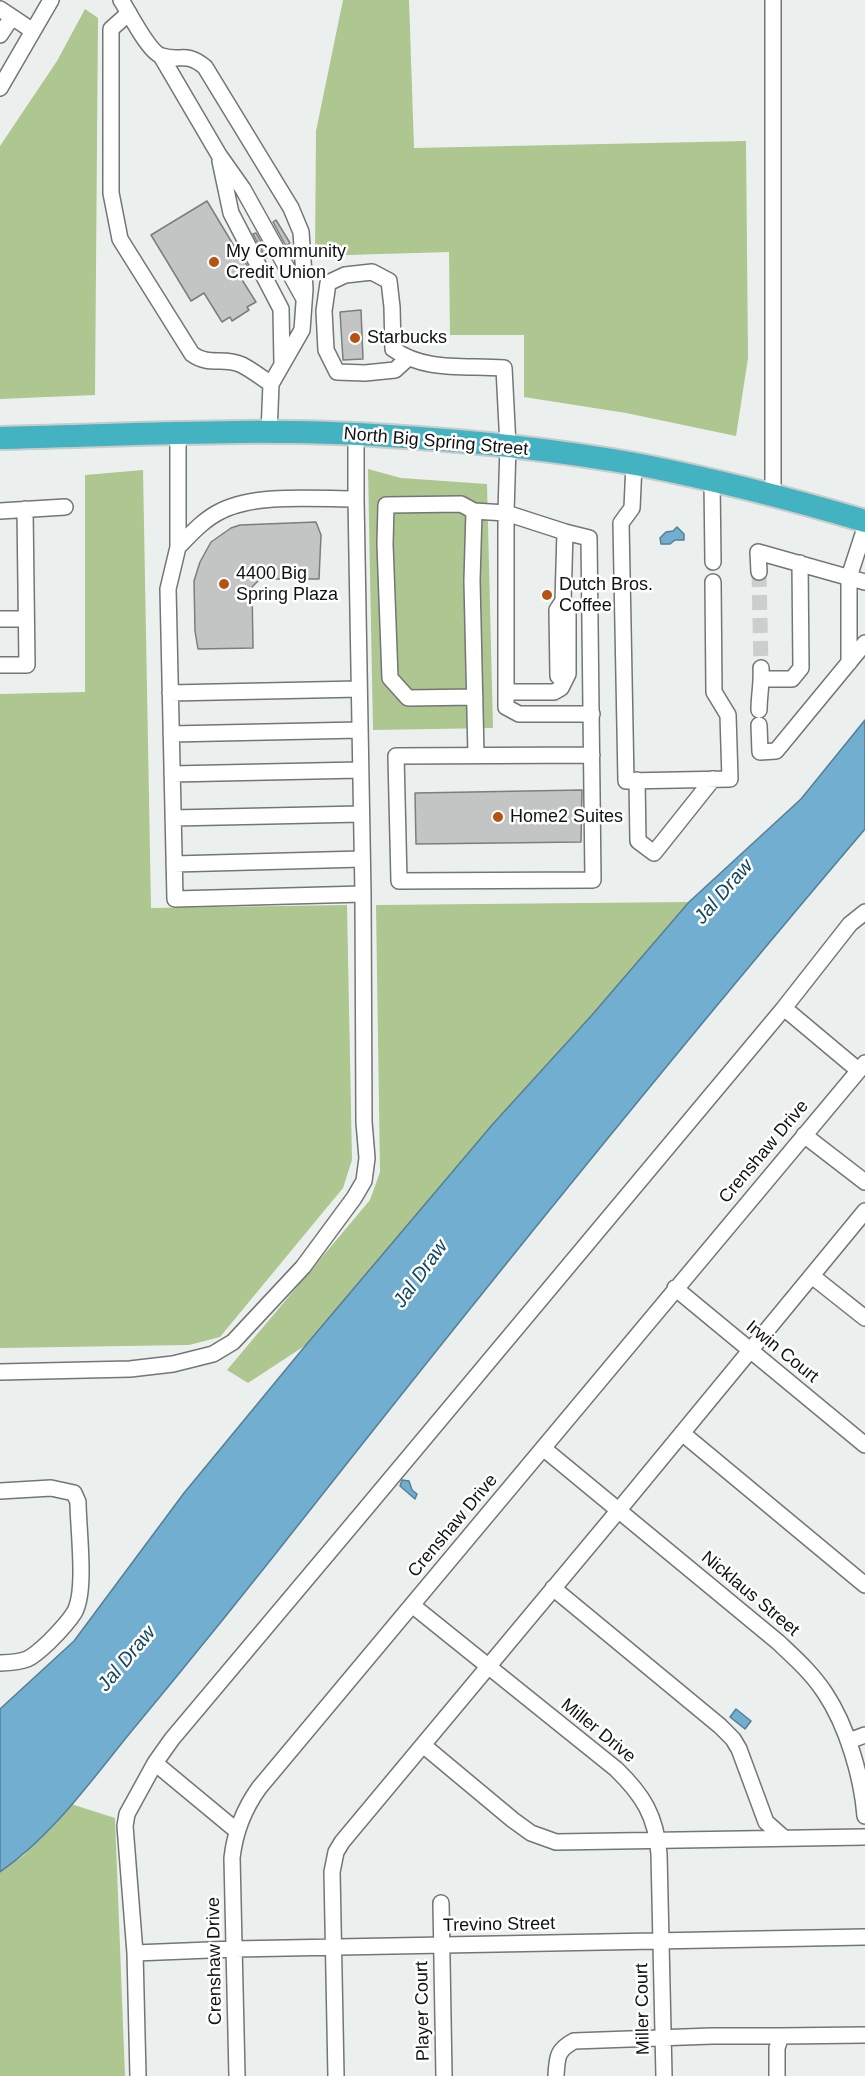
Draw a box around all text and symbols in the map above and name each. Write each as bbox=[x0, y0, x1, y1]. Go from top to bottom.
place label: My Community Credit Union bbox=[226, 241, 346, 284]
marker: My Community Credit Union bbox=[207, 255, 221, 269]
place label: Starbucks bbox=[367, 327, 447, 349]
marker: Starbucks bbox=[348, 331, 362, 345]
street label: North Big Spring Street bbox=[343, 423, 529, 461]
place label: 4400 Big Spring Plaza bbox=[236, 563, 338, 606]
place label: Dutch Bros. Coffee bbox=[559, 574, 653, 616]
marker: 4400 Big Spring Plaza bbox=[217, 577, 231, 591]
marker: Dutch Bros. Coffee bbox=[540, 588, 554, 602]
place label: Home2 Suites bbox=[510, 806, 623, 828]
marker: Home2 Suites bbox=[491, 810, 505, 824]
water label: Jal Draw bbox=[689, 855, 759, 929]
street label: Crenshaw Drive bbox=[715, 1096, 813, 1208]
water label: Jal Draw bbox=[388, 1235, 454, 1313]
street label: Irwin Court bbox=[741, 1316, 823, 1388]
street label: Crenshaw Drive bbox=[404, 1470, 502, 1582]
street label: Nicklaus Street bbox=[697, 1547, 803, 1641]
water label: Jal Draw bbox=[93, 1621, 161, 1697]
street label: Miller Drive bbox=[556, 1694, 640, 1768]
street label: Crenshaw Drive bbox=[203, 1897, 227, 2025]
street label: Trevino Street bbox=[443, 1913, 555, 1937]
street label: Player Court bbox=[411, 1961, 435, 2061]
street label: Miller Court bbox=[631, 1963, 655, 2055]

